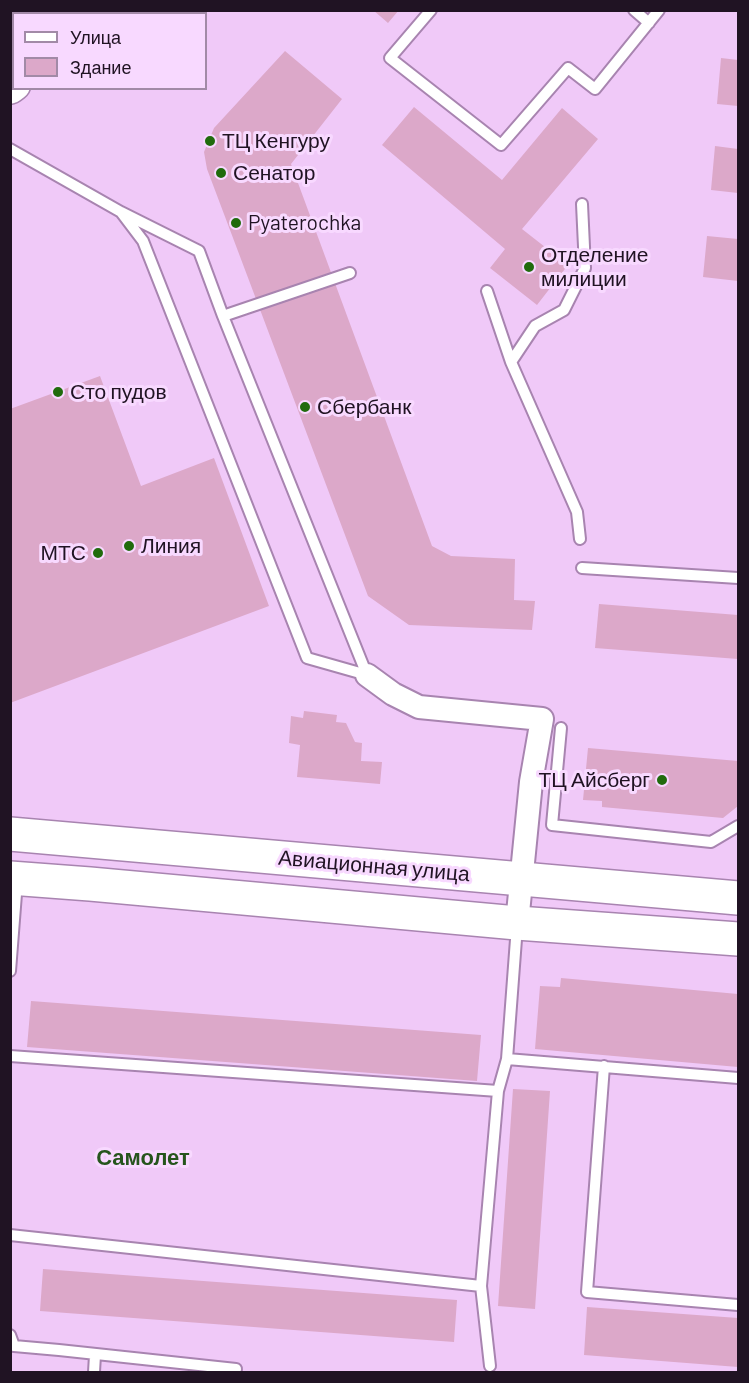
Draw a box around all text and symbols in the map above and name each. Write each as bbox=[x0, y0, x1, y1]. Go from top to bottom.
legend bbox=[12, 12, 207, 90]
text: Улица bbox=[70, 26, 121, 48]
text: Здание bbox=[70, 56, 131, 78]
place label: ТЦ Кенгуру bbox=[222, 128, 330, 154]
marker: ТЦ Кенгуру bbox=[203, 134, 217, 148]
place label: Сенатор bbox=[233, 160, 315, 186]
marker: Сенатор bbox=[214, 166, 228, 180]
place label: Pyaterochka bbox=[248, 210, 361, 236]
marker: Pyaterochka bbox=[229, 216, 243, 230]
place label: Отделение милиции bbox=[541, 242, 648, 292]
marker: Отделение милиции bbox=[522, 260, 536, 274]
place label: Сто пудов bbox=[70, 379, 167, 405]
marker: Сто пудов bbox=[51, 385, 65, 399]
place label: Сбербанк bbox=[317, 394, 411, 420]
marker: Сбербанк bbox=[298, 400, 312, 414]
place label: Линия bbox=[141, 533, 201, 559]
marker: Линия bbox=[122, 539, 136, 553]
place label: МТС bbox=[41, 540, 86, 566]
marker: МТС bbox=[91, 546, 105, 560]
place label: ТЦ Айсберг bbox=[538, 767, 650, 793]
marker: ТЦ Айсберг bbox=[655, 773, 669, 787]
street label: Авиационная улица bbox=[277, 845, 471, 887]
district label: Самолет bbox=[96, 1145, 190, 1171]

